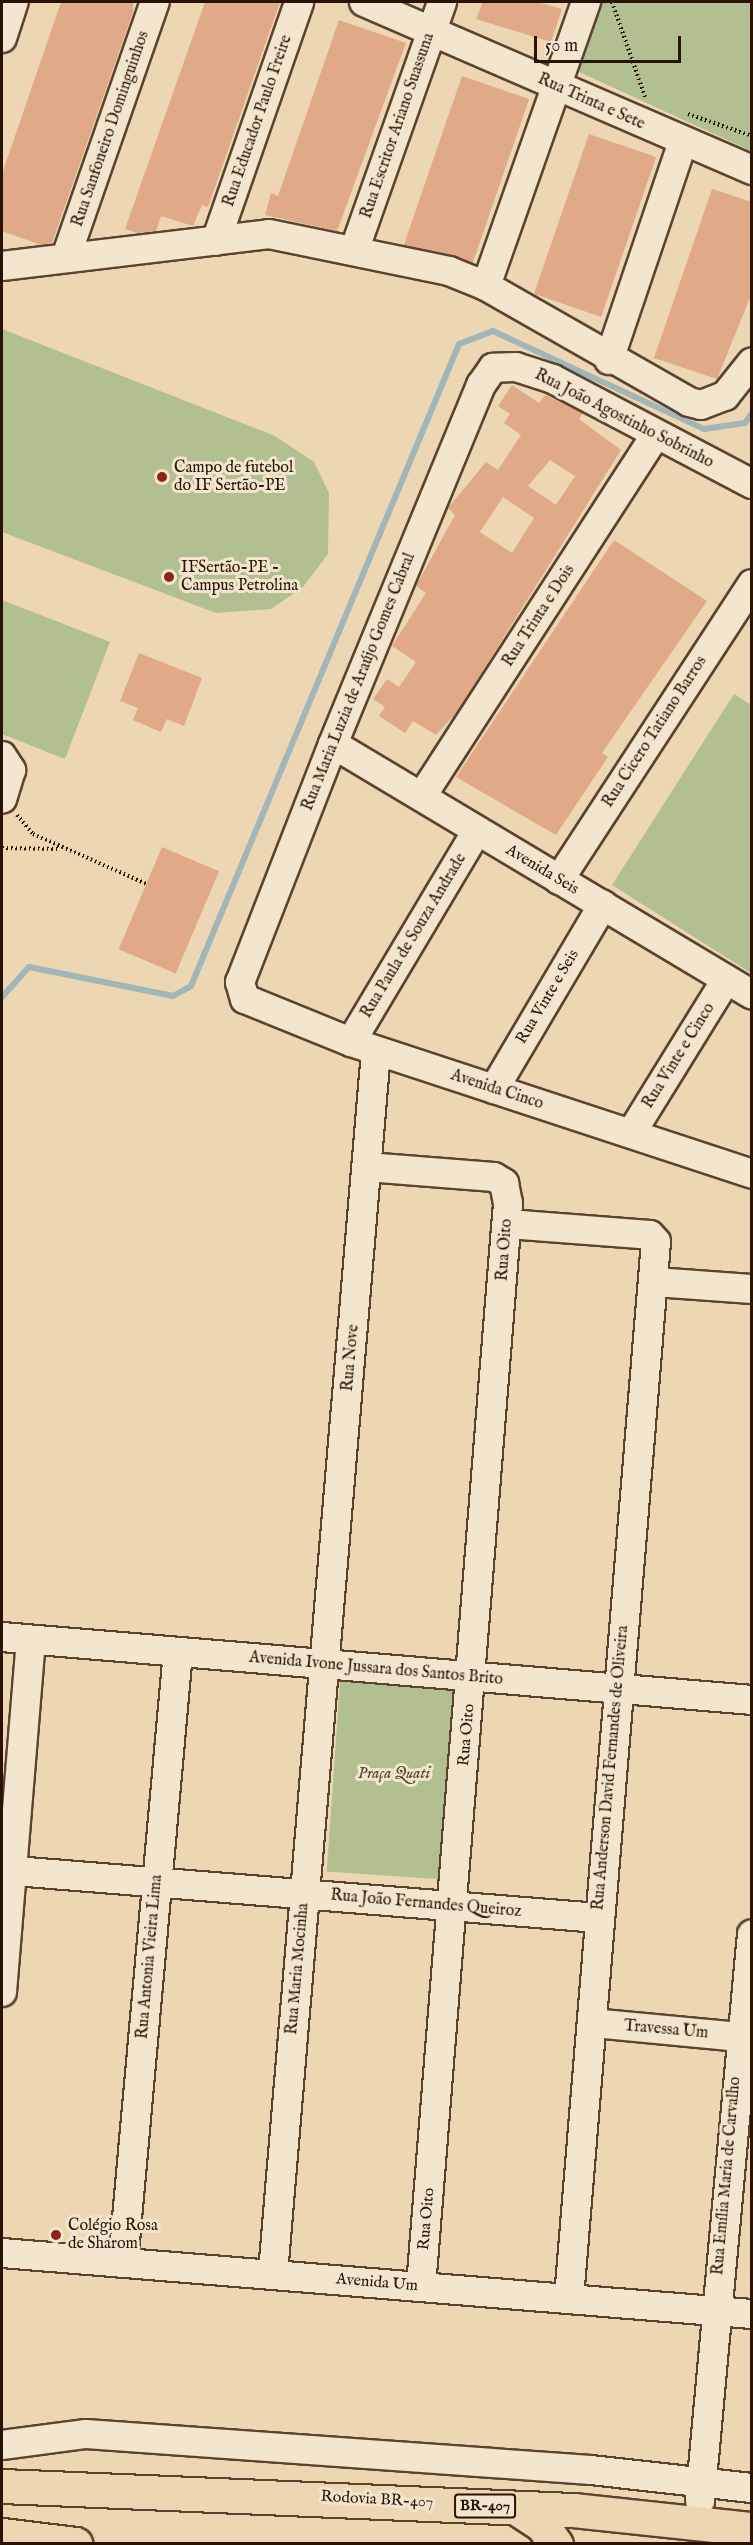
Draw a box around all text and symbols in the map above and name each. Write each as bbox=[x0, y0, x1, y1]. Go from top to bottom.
scale bar bbox=[537, 24, 684, 62]
street label: Rua Sanfoneiro Dominguinhos bbox=[68, 28, 154, 230]
street label: Rua Escritor Ariano Suassuna bbox=[357, 31, 439, 221]
street label: Rua Educador Paulo Freire bbox=[220, 33, 296, 209]
text: 50 m bbox=[545, 35, 578, 58]
street label: Rua Trinta e Sete bbox=[535, 70, 647, 134]
street label: Rua João Agostinho Sobrinho bbox=[531, 365, 717, 473]
place label: Campo de futebol do IF Sertão-PE bbox=[174, 458, 293, 496]
marker: Campo de futebol do IF Sertão-PE bbox=[155, 470, 169, 484]
street label: Rua Maria Luzia de Araújo Gomes Cabral bbox=[298, 550, 420, 814]
place label: IFSertão-PE - Campus Petrolina bbox=[181, 558, 298, 596]
street label: Rua Trinta e Dois bbox=[499, 561, 579, 671]
marker: IFSertão-PE - Campus Petrolina bbox=[162, 570, 176, 584]
street label: Rua Cicero Tatiano Barros bbox=[599, 653, 711, 811]
street label: Avenida Seis bbox=[502, 841, 582, 899]
street label: Rua Paula de Souza Andrade bbox=[357, 850, 471, 1022]
street label: Rua Vinte e Seis bbox=[512, 946, 584, 1048]
street label: Rua Vinte e Cinco bbox=[639, 1000, 719, 1112]
street label: Avenida Cinco bbox=[448, 1066, 546, 1114]
street label: Rua Oito bbox=[493, 1218, 517, 1282]
street label: Rua Nove bbox=[339, 1324, 363, 1392]
street label: Rua Anderson David Fernandes de Oliveira bbox=[589, 1625, 633, 1911]
street label: Avenida Ivone Jussara dos Santos Brito bbox=[248, 1648, 504, 1690]
street label: Rua Oito bbox=[455, 1703, 479, 1767]
park label: Praça Quati bbox=[358, 1764, 430, 1784]
street label: Rua Antonia Vieira Lima bbox=[133, 1874, 167, 2040]
street label: Rua João Fernandes Queiroz bbox=[330, 1886, 522, 1922]
street label: Rua Maria Mocinha bbox=[283, 1902, 313, 2036]
street label: Travessa Um bbox=[623, 2017, 709, 2043]
street label: Rua Emília Maria de Carvalho bbox=[709, 2076, 745, 2276]
street label: Rua Oito bbox=[415, 2187, 439, 2251]
place label: Colégio Rosa de Sharom bbox=[68, 2216, 158, 2254]
marker: Colégio Rosa de Sharom bbox=[49, 2228, 63, 2242]
street label: Avenida Um bbox=[335, 2270, 419, 2296]
street label: Rodovia BR-407 bbox=[320, 2487, 434, 2513]
road number: BR-407 bbox=[454, 2494, 516, 2518]

